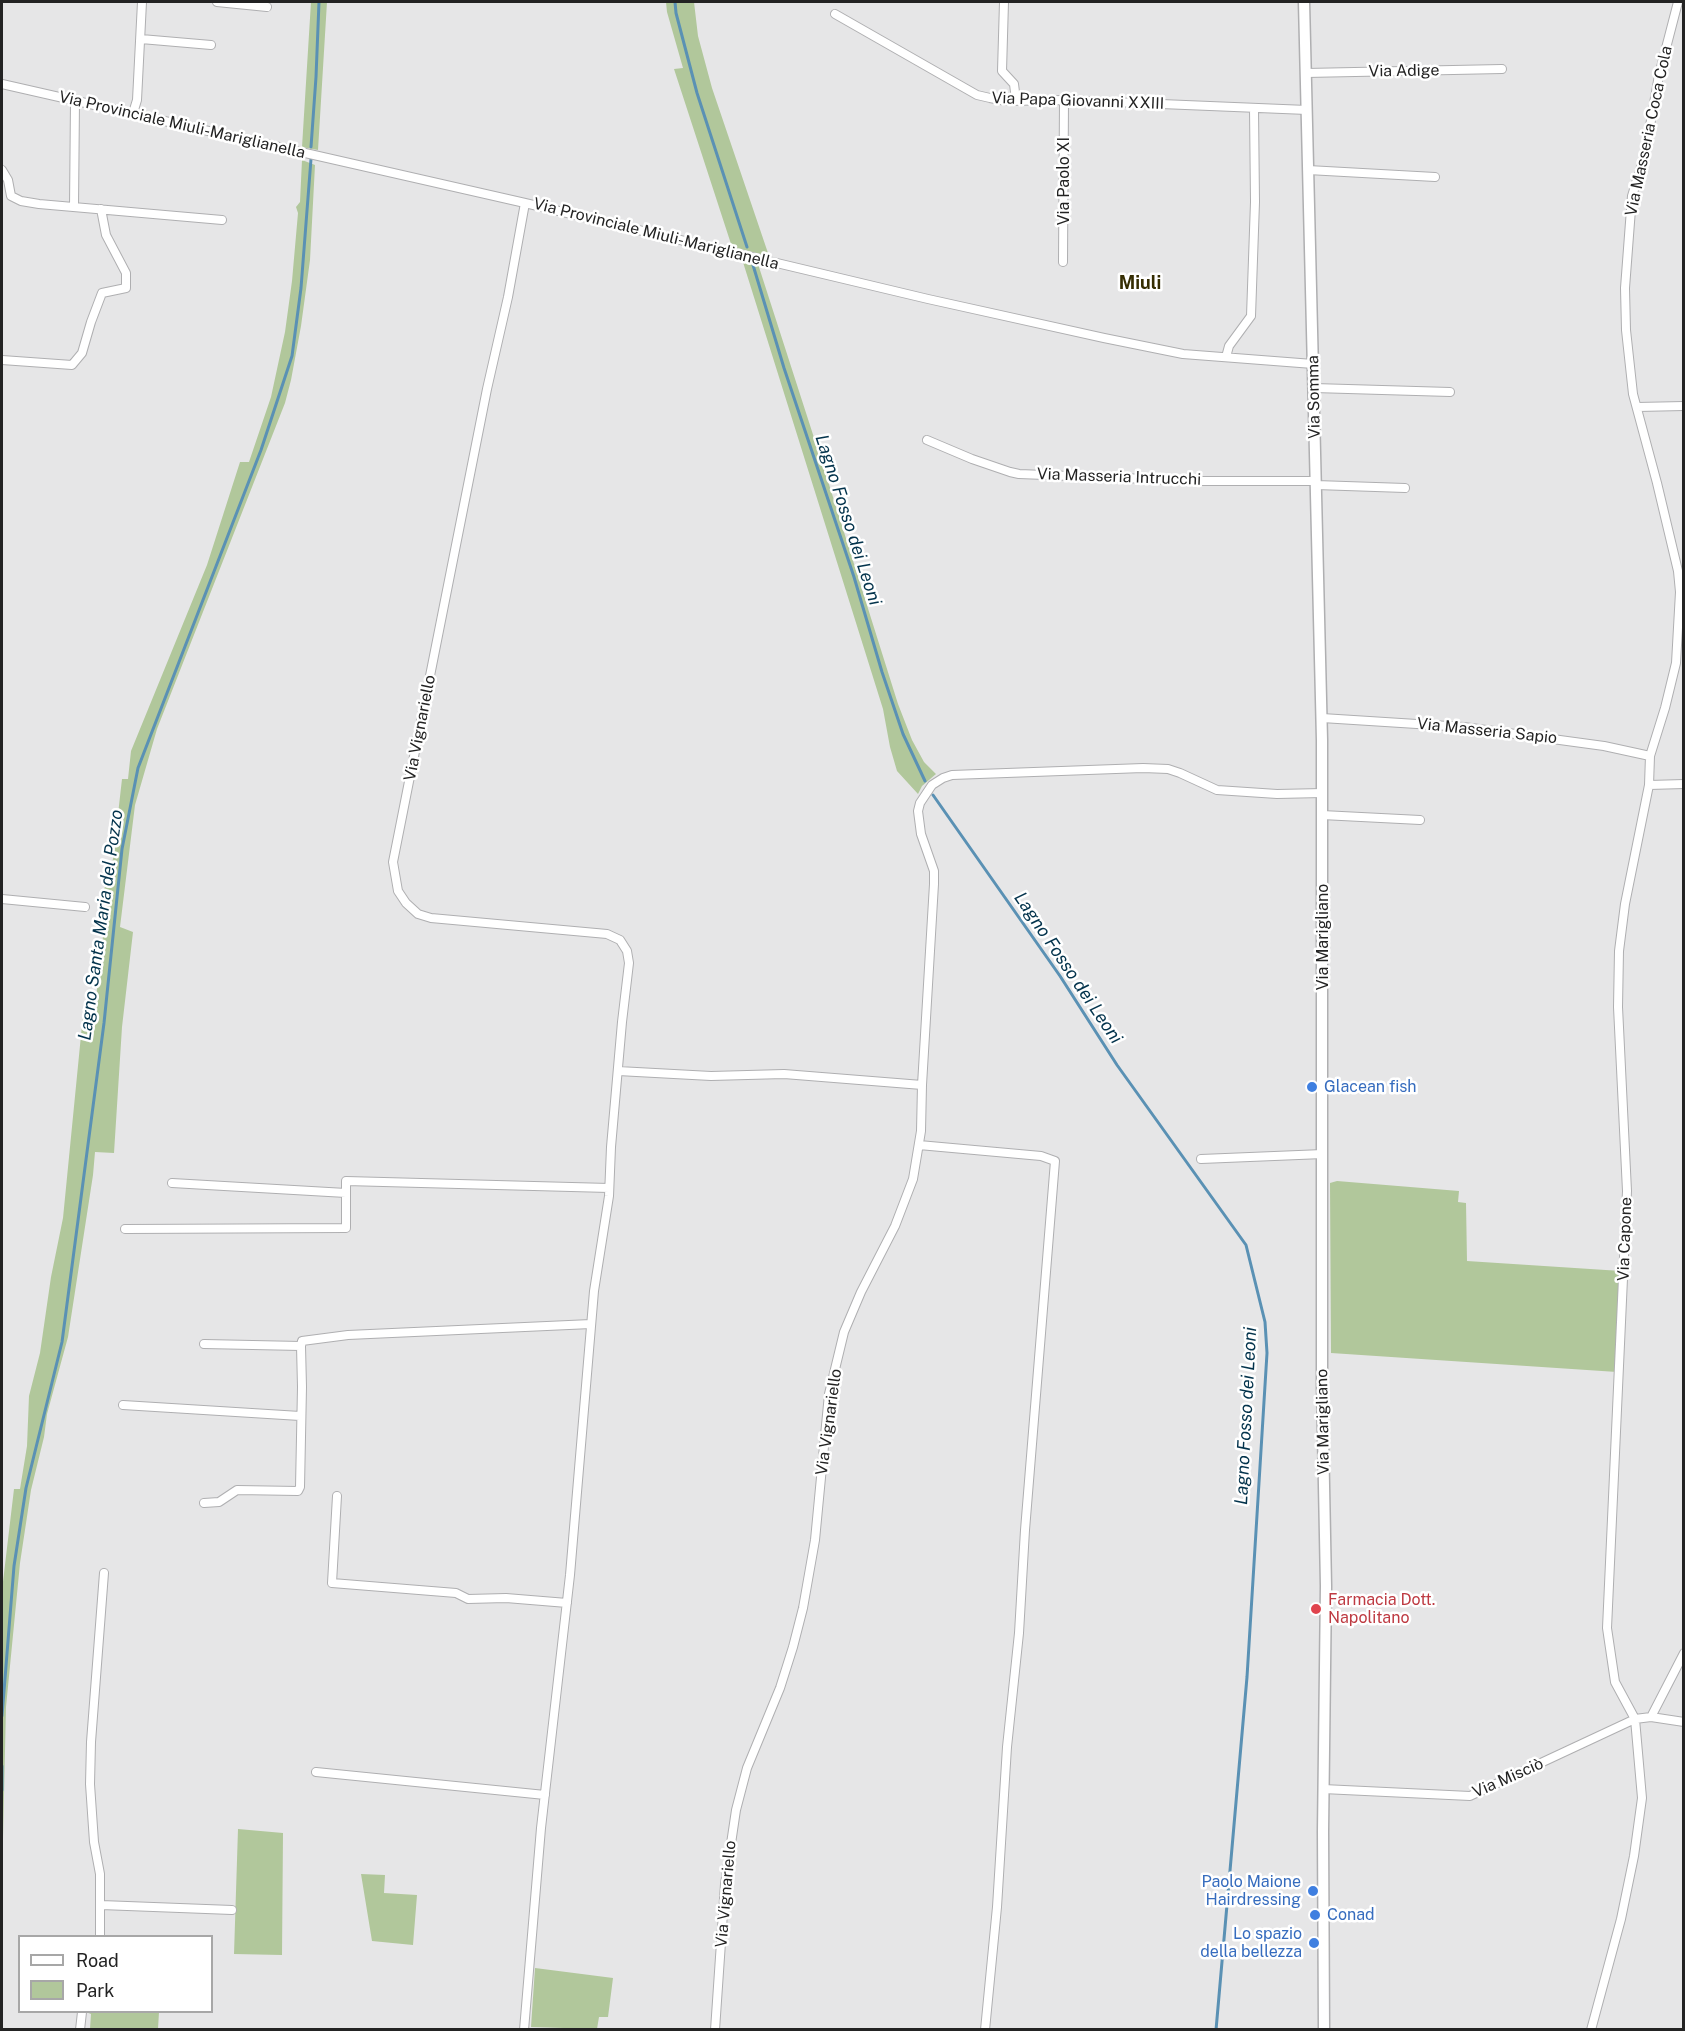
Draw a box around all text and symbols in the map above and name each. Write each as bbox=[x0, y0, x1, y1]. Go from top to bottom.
street label: Via Masseria Coca Cola bbox=[1622, 44, 1676, 218]
street label: Via Adige bbox=[1368, 61, 1440, 81]
street label: Via Provinciale Miuli-Mariglianella bbox=[57, 87, 307, 163]
street label: Via Papa Giovanni XXIII bbox=[991, 88, 1165, 114]
street label: Via Paolo XI bbox=[1054, 137, 1074, 225]
street label: Via Provinciale Miuli-Mariglianella bbox=[531, 194, 781, 274]
district label: Miuli bbox=[1119, 272, 1161, 294]
street label: Via Somma bbox=[1304, 355, 1324, 439]
water label: Lagno Fosso dei Leoni bbox=[810, 432, 886, 608]
street label: Via Masseria Intrucchi bbox=[1037, 465, 1201, 489]
street label: Via Vignariello bbox=[400, 673, 440, 783]
street label: Via Masseria Sapio bbox=[1416, 714, 1558, 748]
water label: Lagno Santa Maria del Pozzo bbox=[74, 808, 128, 1042]
street label: Via Marigliano bbox=[1313, 884, 1333, 990]
water label: Lagno Fosso dei Leoni bbox=[1009, 888, 1127, 1048]
place label: Glacean fish bbox=[1324, 1077, 1417, 1097]
marker: Glacean fish bbox=[1305, 1080, 1319, 1094]
street label: Via Capone bbox=[1614, 1197, 1636, 1281]
water label: Lagno Fosso dei Leoni bbox=[1231, 1326, 1261, 1506]
street label: Via Vignariello bbox=[812, 1367, 846, 1477]
street label: Via Marigliano bbox=[1312, 1369, 1334, 1475]
place label: Farmacia Dott. Napolitano bbox=[1328, 1590, 1435, 1628]
marker: Farmacia Dott. Napolitano bbox=[1309, 1602, 1323, 1616]
street label: Via Misciò bbox=[1470, 1754, 1546, 1802]
street label: Via Vignariello bbox=[712, 1840, 740, 1948]
place label: Paolo Maione Hairdressing bbox=[1201, 1872, 1301, 1910]
marker: Paolo Maione Hairdressing bbox=[1306, 1884, 1320, 1898]
place label: Conad bbox=[1327, 1905, 1375, 1925]
marker: Conad bbox=[1308, 1908, 1322, 1922]
place label: Lo spazio della bellezza bbox=[1200, 1924, 1302, 1962]
legend bbox=[18, 1935, 213, 2013]
marker: Lo spazio della bellezza bbox=[1307, 1936, 1321, 1950]
text: Road bbox=[76, 1950, 119, 1971]
text: Park bbox=[76, 1980, 114, 2001]

